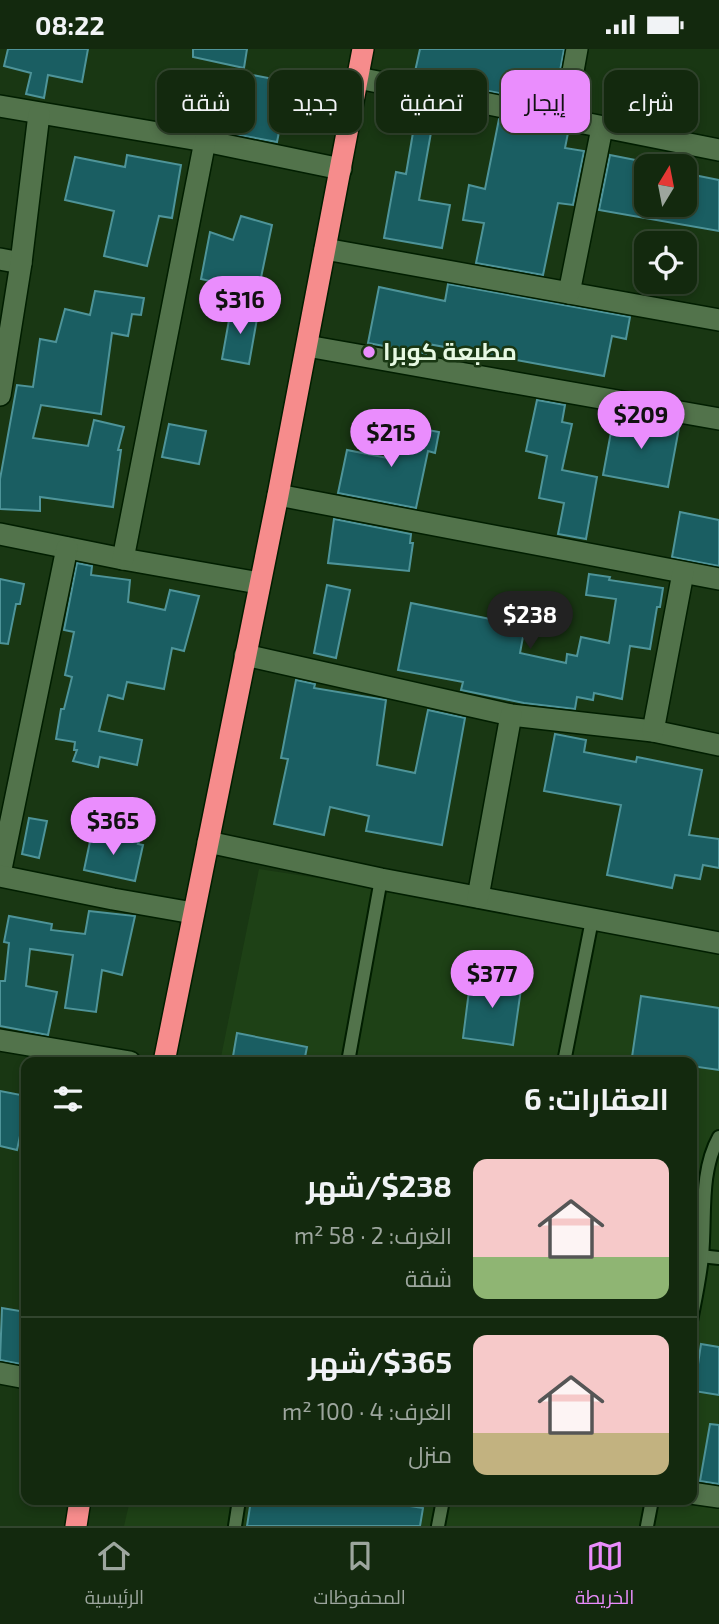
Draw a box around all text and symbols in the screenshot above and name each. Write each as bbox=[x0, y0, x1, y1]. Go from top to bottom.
text: 08:22 bbox=[35, 9, 105, 40]
chip: شقة bbox=[157, 70, 255, 133]
chip: جديد bbox=[269, 70, 362, 133]
chip: تصفية bbox=[376, 70, 487, 133]
chip: إيجار bbox=[501, 70, 590, 133]
chip: شراء bbox=[604, 70, 698, 133]
north arrow bbox=[634, 154, 696, 217]
map controls bbox=[634, 154, 697, 294]
button: locate bbox=[634, 231, 697, 294]
pin: $316 bbox=[199, 277, 281, 336]
text: $316 bbox=[215, 285, 265, 313]
place label: مطبعة كوبرا bbox=[383, 336, 517, 366]
marker: مطبعة كوبرا bbox=[361, 344, 377, 360]
pin: $209 bbox=[600, 391, 682, 451]
text: $209 bbox=[614, 400, 668, 428]
pin: $215 bbox=[350, 409, 432, 469]
text: $215 bbox=[366, 418, 416, 446]
pin: $238 bbox=[489, 591, 571, 651]
text: $238 bbox=[503, 600, 557, 628]
pin: $365 bbox=[72, 797, 154, 857]
text: $365 bbox=[87, 806, 139, 834]
pin: $377 bbox=[451, 951, 533, 1010]
text: $377 bbox=[467, 959, 517, 987]
icon: filters bbox=[49, 1080, 87, 1118]
text: العقارات: 6 bbox=[524, 1080, 669, 1116]
text: $238/شهر bbox=[306, 1167, 452, 1203]
icon: home bbox=[529, 1187, 613, 1271]
text: الغرف: 2 · 58 m² bbox=[294, 1221, 452, 1249]
text: شقة bbox=[405, 1264, 452, 1292]
text: $365/شهر bbox=[308, 1343, 452, 1379]
icon: home bbox=[529, 1363, 613, 1447]
text: الغرف: 4 · 100 m² bbox=[282, 1397, 452, 1425]
text: منزل bbox=[408, 1440, 452, 1468]
tab: الرئيسية bbox=[85, 1537, 144, 1615]
tab: المحفوظات bbox=[313, 1537, 406, 1615]
tab: الخريطة bbox=[575, 1537, 634, 1615]

